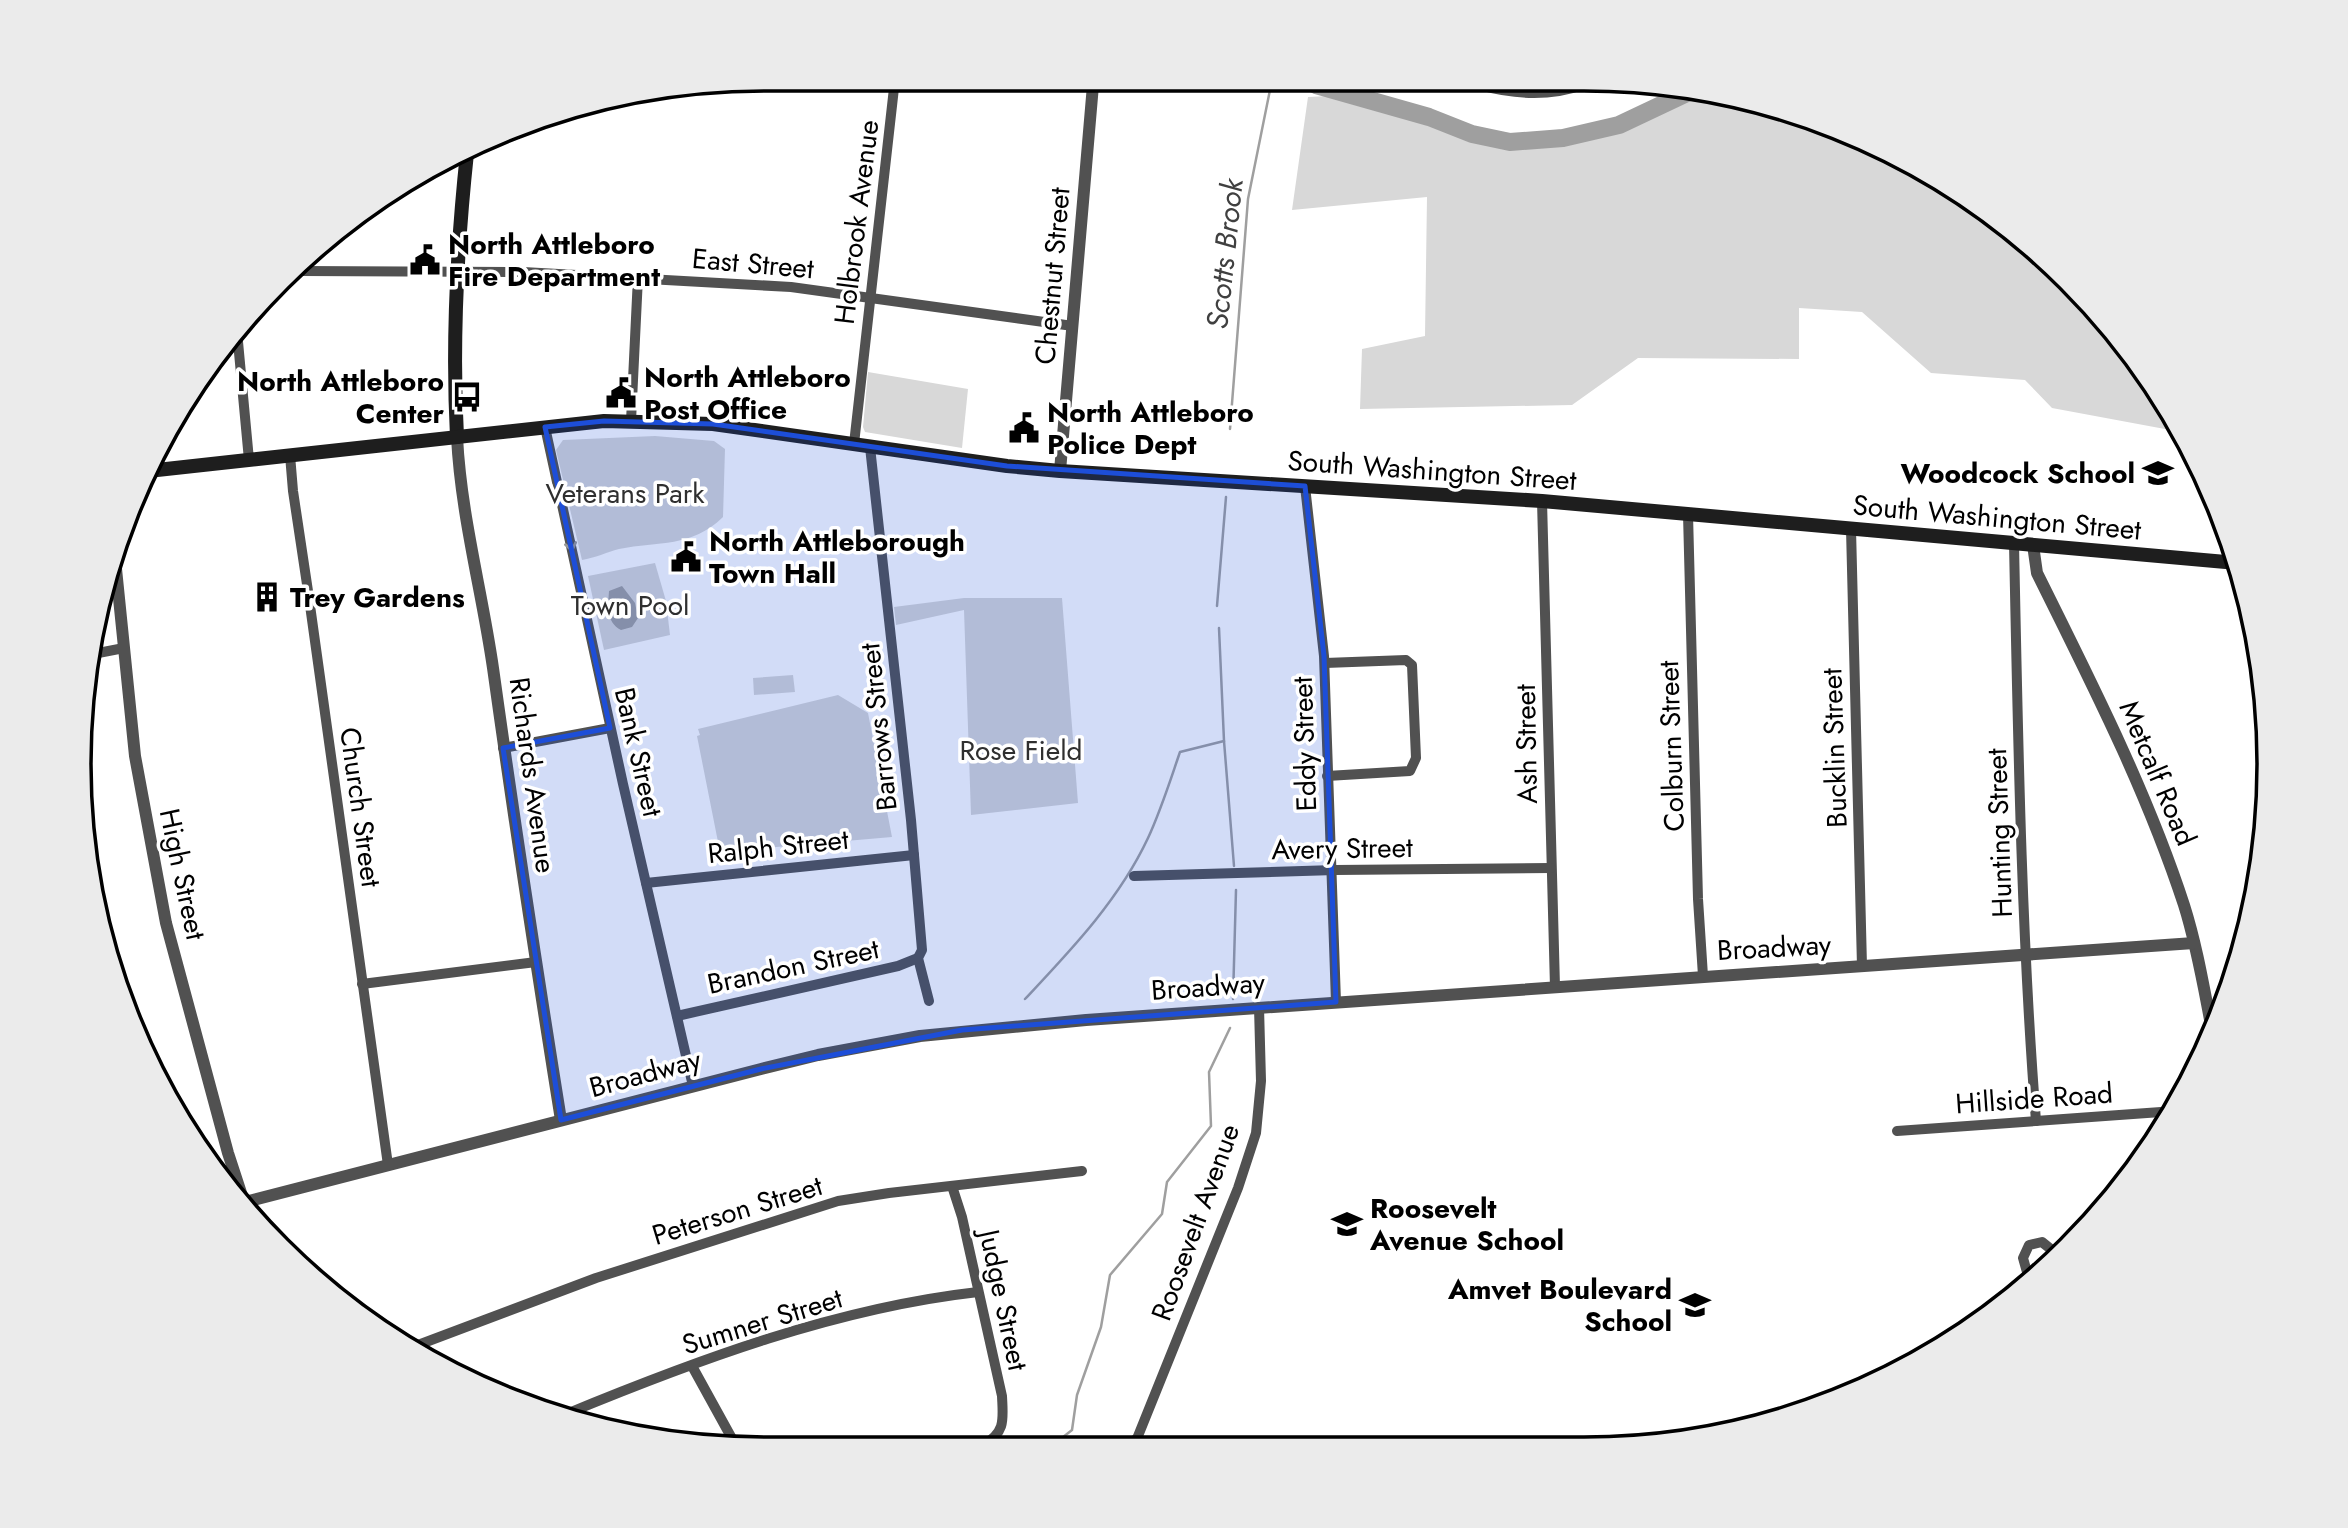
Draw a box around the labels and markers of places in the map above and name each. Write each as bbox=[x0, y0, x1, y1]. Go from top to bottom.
place label: North Attleboro Fire Department bbox=[448, 224, 660, 297]
public building icon: North Attleboro Fire Department bbox=[408, 243, 442, 277]
place label: North Attleboro Post Office bbox=[644, 357, 851, 430]
place label: North Attleboro Center bbox=[237, 361, 444, 434]
public building icon: North Attleboro Post Office bbox=[604, 376, 638, 410]
bus stop icon: North Attleboro Center bbox=[450, 380, 484, 414]
place label: North Attleboro Police Dept bbox=[1047, 392, 1254, 465]
public building icon: North Attleboro Police Dept bbox=[1007, 411, 1041, 445]
place label: Woodcock School bbox=[1900, 453, 2135, 494]
school or university icon: Woodcock School bbox=[2141, 456, 2175, 490]
place label: North Attleborough Town Hall bbox=[709, 521, 965, 594]
public building icon: North Attleborough Town Hall bbox=[669, 540, 703, 574]
place label: Trey Gardens bbox=[290, 577, 465, 618]
building icon: Trey Gardens bbox=[250, 580, 284, 614]
place label: Roosevelt Avenue School bbox=[1369, 1188, 1564, 1261]
school or university icon: Roosevelt Avenue School bbox=[1330, 1207, 1364, 1241]
place label: Amvet Boulevard School bbox=[1447, 1269, 1672, 1342]
school or university icon: Amvet Boulevard School bbox=[1678, 1288, 1712, 1322]

